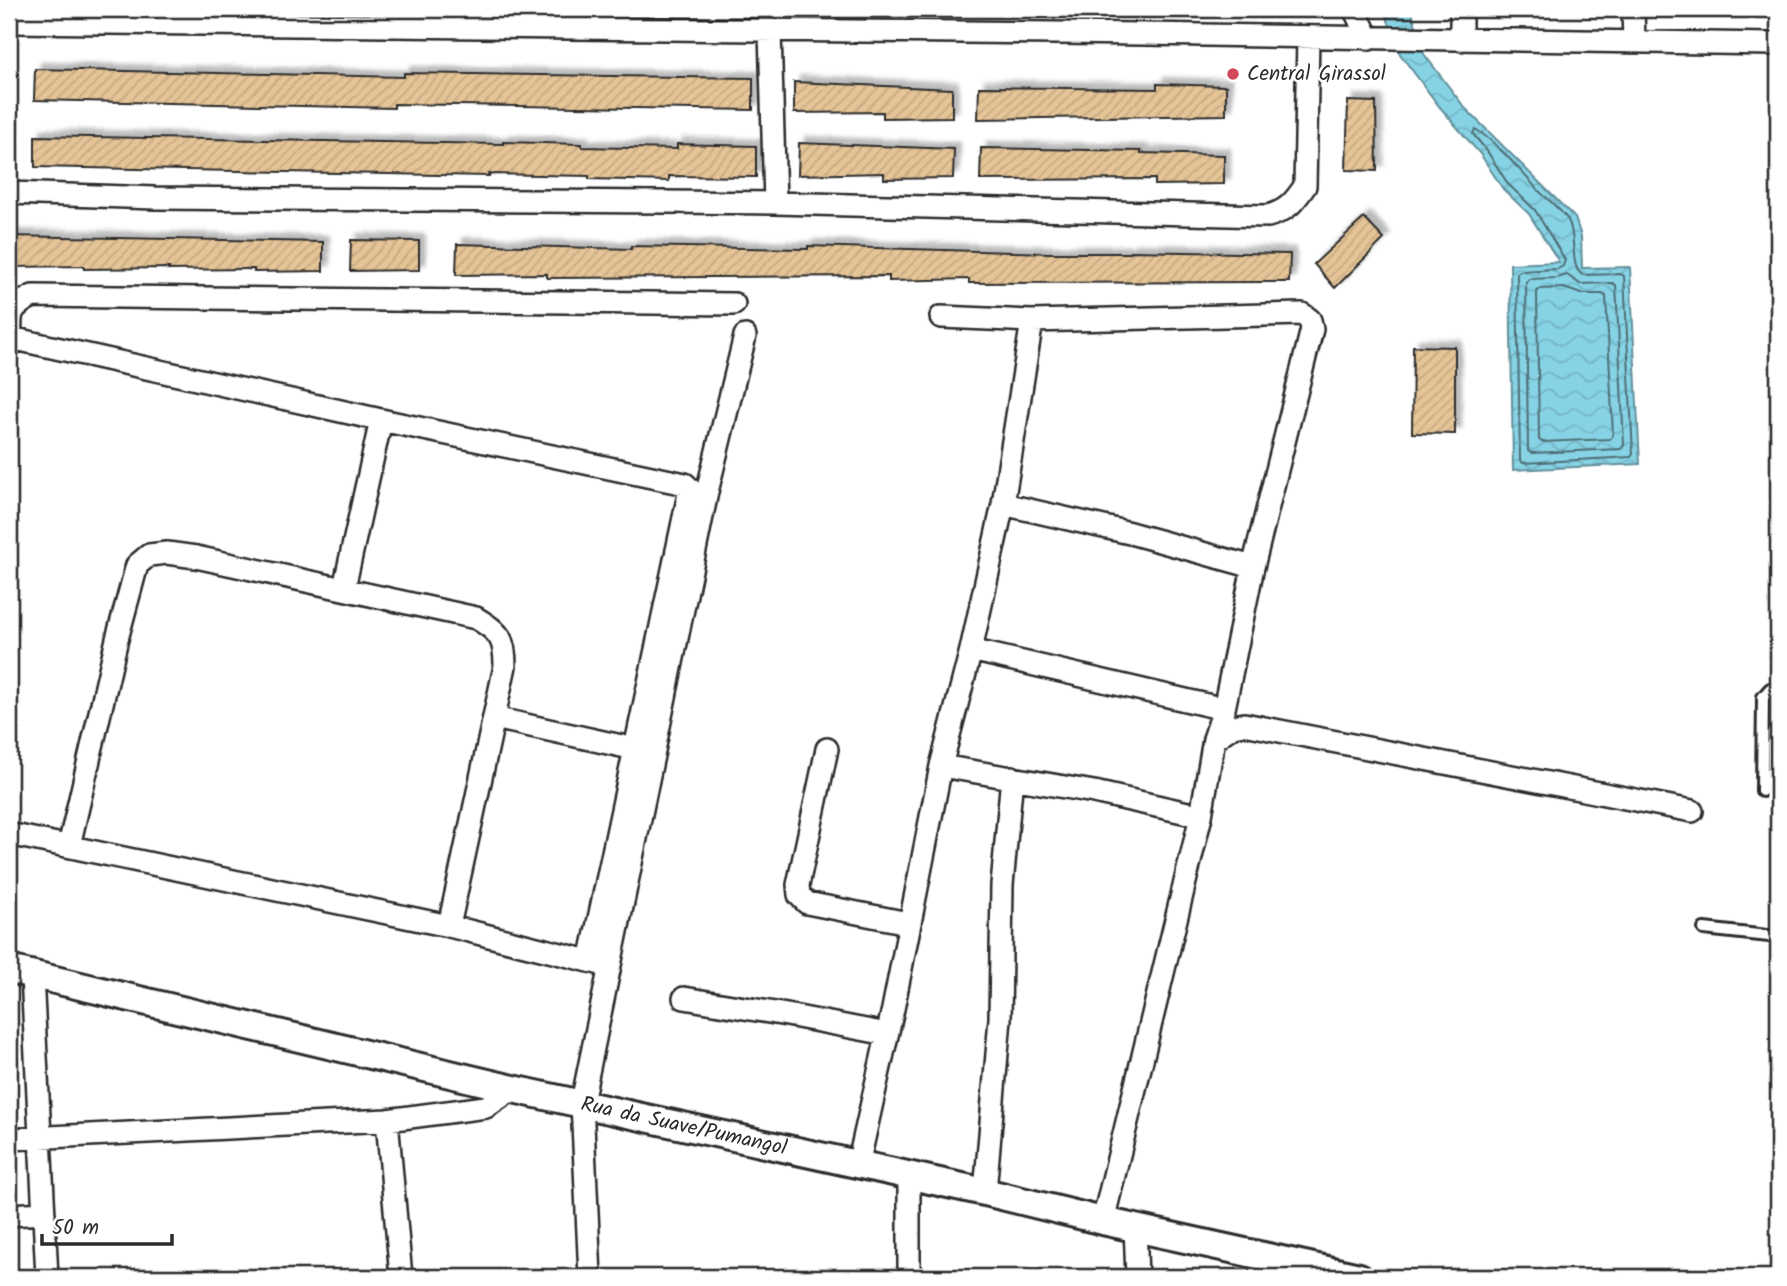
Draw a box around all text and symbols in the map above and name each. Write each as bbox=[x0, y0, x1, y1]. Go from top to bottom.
place label: Central Girassol bbox=[1247, 58, 1386, 91]
marker: Central Girassol bbox=[1225, 66, 1241, 82]
street label: Rua da Suave/Pumangol bbox=[578, 1088, 790, 1165]
scale bar bbox=[42, 1202, 172, 1246]
text: 50 m bbox=[52, 1212, 99, 1245]

